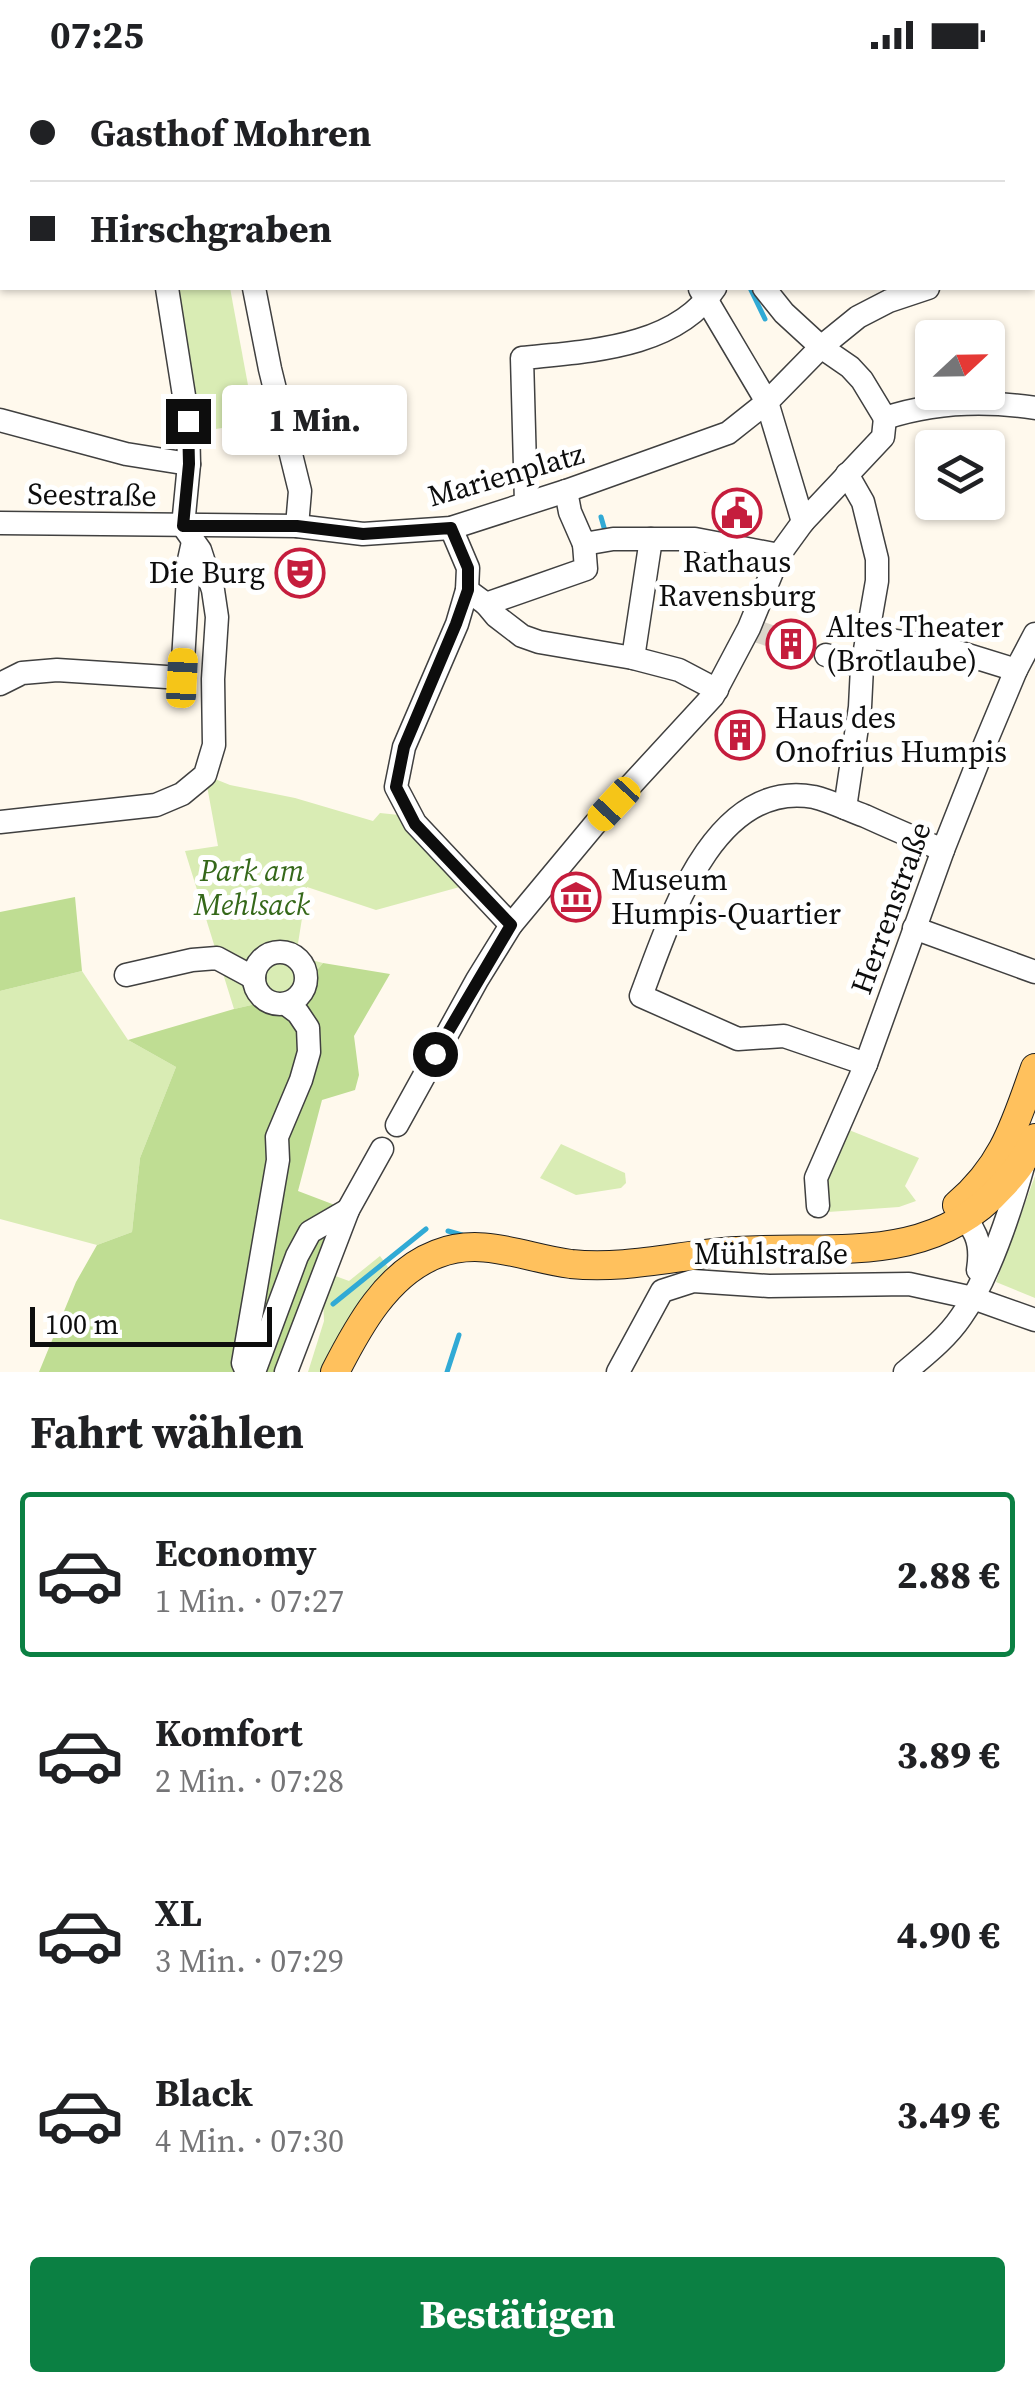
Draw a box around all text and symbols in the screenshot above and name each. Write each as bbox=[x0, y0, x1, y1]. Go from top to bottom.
text: 07:25 bbox=[50, 9, 144, 61]
text: Gasthof Mohren bbox=[90, 107, 371, 159]
text: Hirschgraben bbox=[90, 203, 332, 255]
north arrow bbox=[915, 320, 1005, 410]
map controls bbox=[915, 320, 1005, 520]
callout: 1 Min. bbox=[223, 386, 408, 456]
text: 1 Min. bbox=[268, 398, 361, 442]
route end bbox=[166, 399, 211, 444]
button: layers bbox=[915, 430, 1005, 520]
street label: Marienplatz bbox=[423, 433, 589, 516]
street label: Seestraße bbox=[27, 473, 157, 516]
public building icon: Rathaus Ravensburg bbox=[711, 487, 763, 539]
place label: Rathaus Ravensburg bbox=[658, 541, 816, 616]
theatre icon: Die Burg bbox=[274, 547, 326, 599]
place label: Die Burg bbox=[149, 552, 265, 593]
place label: Altes Theater (Brotlaube) bbox=[826, 606, 1004, 681]
building icon: Altes Theater (Brotlaube) bbox=[765, 618, 817, 670]
car bbox=[165, 647, 199, 709]
place label: Haus des Onofrius Humpis bbox=[775, 697, 1007, 772]
building icon: Haus des Onofrius Humpis bbox=[714, 709, 766, 761]
car bbox=[583, 772, 645, 836]
street label: Herrenstraße bbox=[840, 816, 941, 1000]
park label: Park am Mehlsack bbox=[193, 850, 311, 925]
place label: Museum Humpis-Quartier bbox=[611, 859, 841, 934]
museum icon: Museum Humpis-Quartier bbox=[550, 871, 602, 923]
route start bbox=[413, 1032, 458, 1077]
street label: Mühlstraße bbox=[694, 1233, 848, 1274]
scale bar bbox=[30, 1302, 272, 1346]
text: 100 m bbox=[45, 1305, 119, 1343]
text: Fahrt wählen bbox=[30, 1401, 304, 1463]
text: Economy bbox=[155, 1527, 317, 1579]
icon: car bbox=[35, 1530, 125, 1620]
text: 2.88 € bbox=[897, 1549, 1000, 1601]
text: 1 Min. · 07:27 bbox=[155, 1579, 344, 1623]
text: Komfort bbox=[155, 1707, 303, 1759]
icon: car bbox=[35, 1710, 125, 1800]
text: 3.89 € bbox=[897, 1729, 1000, 1781]
text: 2 Min. · 07:28 bbox=[155, 1759, 344, 1803]
text: XL bbox=[155, 1887, 202, 1939]
icon: car bbox=[35, 1890, 125, 1980]
text: 4.90 € bbox=[897, 1909, 1000, 1961]
text: 3 Min. · 07:29 bbox=[155, 1939, 344, 1983]
text: Black bbox=[155, 2067, 253, 2119]
icon: car bbox=[35, 2070, 125, 2160]
text: 3.49 € bbox=[897, 2089, 1000, 2141]
text: 4 Min. · 07:30 bbox=[155, 2119, 344, 2163]
button: Bestätigen bbox=[30, 2257, 1005, 2372]

